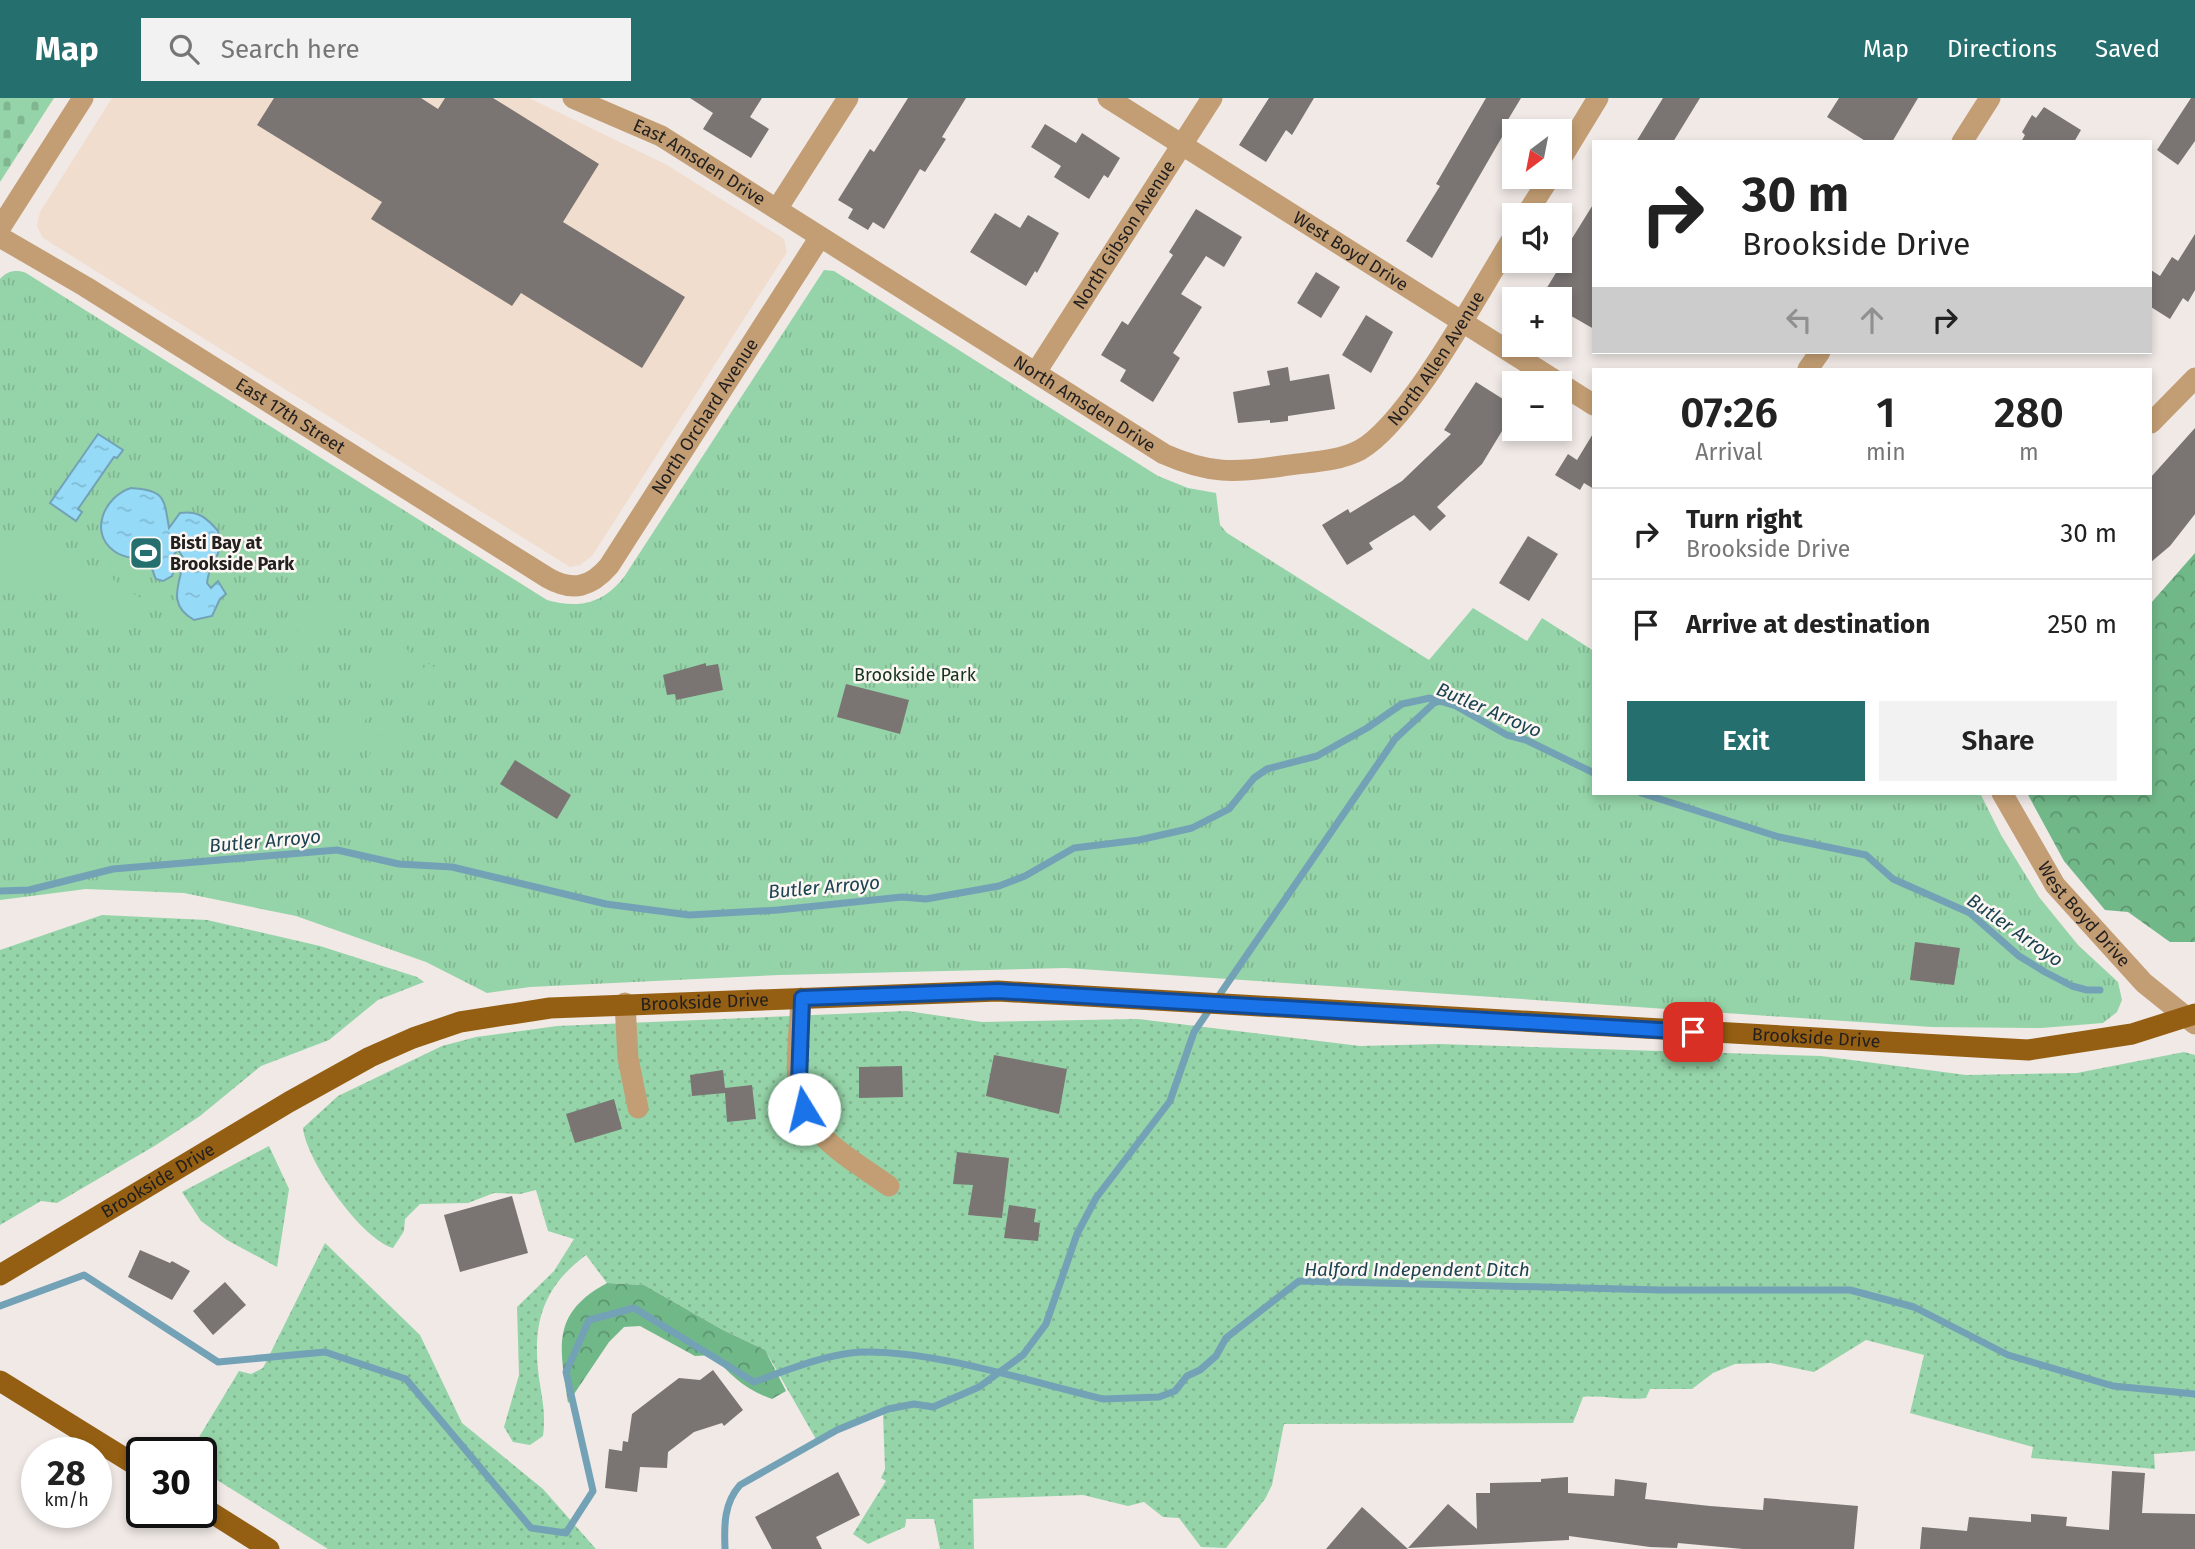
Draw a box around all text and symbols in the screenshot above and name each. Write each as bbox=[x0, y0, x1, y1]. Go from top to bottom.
search box bbox=[141, 18, 631, 81]
text: Map bbox=[35, 29, 99, 69]
icon: search bbox=[165, 30, 203, 68]
text: Search here bbox=[221, 34, 360, 65]
text: Map bbox=[1863, 35, 1909, 63]
text: Directions bbox=[1947, 35, 2057, 63]
text: Saved bbox=[2095, 35, 2160, 63]
street label: East Amsden Drive bbox=[630, 114, 770, 210]
north arrow bbox=[1502, 119, 1572, 189]
map controls bbox=[1502, 119, 1572, 441]
street label: North Gibson Avenue bbox=[1068, 156, 1180, 314]
text: 30 m bbox=[1742, 165, 1849, 224]
icon: right bbox=[1627, 168, 1718, 259]
button: sound bbox=[1502, 203, 1572, 273]
street label: West Boyd Drive bbox=[1289, 207, 1412, 296]
text: Brookside Drive bbox=[1742, 225, 1971, 263]
street label: North Allen Avenue bbox=[1383, 287, 1489, 430]
button: + bbox=[1502, 287, 1572, 357]
icon: left bbox=[1780, 301, 1818, 339]
icon: ahead bbox=[1853, 301, 1891, 339]
icon: right bbox=[1926, 301, 1964, 339]
street label: North Orchard Avenue bbox=[647, 334, 763, 499]
street label: North Amsden Drive bbox=[1009, 351, 1160, 457]
button: − bbox=[1502, 371, 1572, 441]
street label: East 17th Street bbox=[232, 373, 350, 459]
text: 07:26 bbox=[1680, 388, 1778, 438]
text: 1 bbox=[1876, 388, 1896, 438]
text: 280 bbox=[1994, 388, 2064, 438]
text: Arrival bbox=[1695, 438, 1763, 466]
text: min bbox=[1866, 438, 1906, 466]
text: m bbox=[2019, 438, 2039, 466]
text: Turn right bbox=[1686, 504, 1803, 535]
icon: right bbox=[1627, 515, 1665, 553]
text: 30 m bbox=[2060, 518, 2117, 549]
place label: Bisti Bay at Brookside Park bbox=[170, 532, 295, 575]
sports icon: Bisti Bay at Brookside Park bbox=[127, 534, 165, 572]
text: Brookside Drive bbox=[1686, 535, 1850, 563]
icon: arrive bbox=[1627, 606, 1665, 644]
text: Arrive at destination bbox=[1686, 609, 1930, 640]
text: 250 m bbox=[2047, 609, 2117, 640]
park label: Brookside Park bbox=[854, 664, 977, 686]
water label: Butler Arroyo bbox=[1433, 678, 1545, 742]
button: Exit bbox=[1627, 701, 1865, 781]
button: Share bbox=[1879, 701, 2117, 781]
water label: Butler Arroyo bbox=[208, 825, 322, 857]
street label: West Boyd Drive bbox=[2033, 858, 2135, 972]
water label: Butler Arroyo bbox=[767, 871, 881, 903]
water label: Butler Arroyo bbox=[1963, 888, 2067, 972]
street label: Brookside Drive bbox=[640, 989, 769, 1016]
pin bbox=[1663, 1002, 1723, 1062]
icon: arrive bbox=[1674, 1013, 1712, 1051]
street label: Brookside Drive bbox=[1751, 1023, 1881, 1053]
position arrow bbox=[767, 1072, 841, 1146]
street label: Brookside Drive bbox=[97, 1138, 219, 1223]
water label: Halford Independent Ditch bbox=[1304, 1258, 1530, 1281]
speed limit sign: 30 bbox=[126, 1437, 217, 1528]
text: 28 bbox=[47, 1452, 86, 1494]
text: km/h bbox=[44, 1489, 89, 1511]

